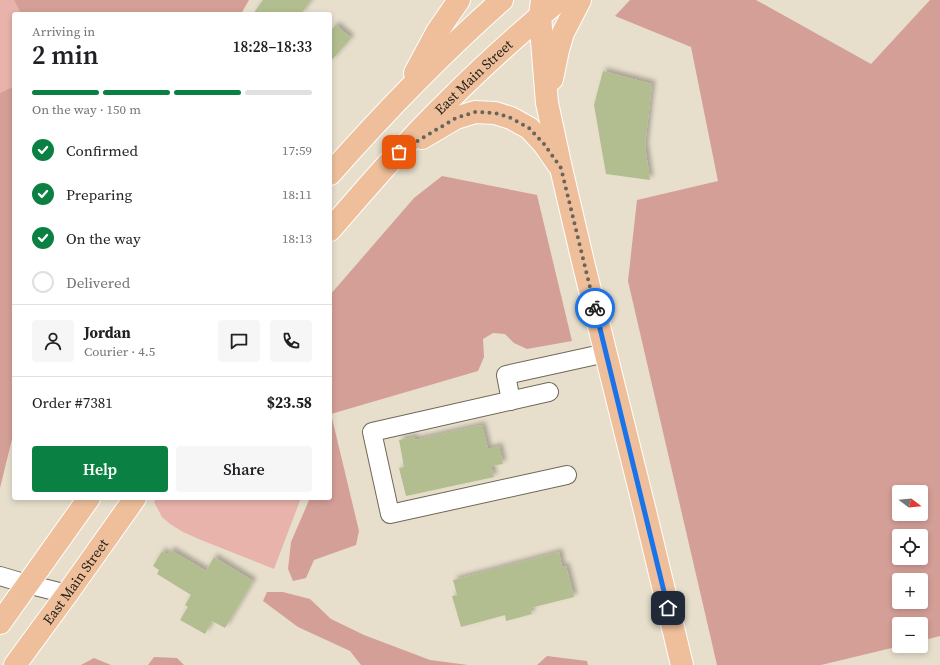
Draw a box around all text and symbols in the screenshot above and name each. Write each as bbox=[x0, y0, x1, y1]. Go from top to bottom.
text: Arriving in bbox=[32, 23, 95, 40]
street label: East Main Street bbox=[430, 34, 517, 119]
text: 18:28–18:33 bbox=[233, 36, 312, 57]
text: 2 min bbox=[32, 37, 99, 73]
text: On the way · 150 m bbox=[32, 101, 141, 118]
pin bbox=[382, 135, 416, 169]
icon: check bbox=[32, 139, 54, 161]
text: Confirmed bbox=[66, 140, 138, 161]
icon: bag bbox=[388, 141, 410, 163]
text: 17:59 bbox=[282, 142, 312, 159]
icon: check bbox=[32, 183, 54, 205]
text: Preparing bbox=[66, 184, 132, 205]
text: 18:11 bbox=[282, 186, 312, 203]
icon: check bbox=[32, 227, 54, 249]
text: On the way bbox=[66, 228, 141, 249]
text: 18:13 bbox=[282, 230, 312, 247]
text: Delivered bbox=[66, 272, 130, 293]
courier bbox=[575, 288, 615, 328]
icon: bike bbox=[584, 297, 606, 319]
button: person bbox=[32, 320, 74, 362]
button: chat bbox=[218, 320, 260, 362]
button: phone bbox=[270, 320, 312, 362]
text: Jordan bbox=[84, 322, 131, 343]
text: Courier · 4.5 bbox=[84, 343, 155, 360]
text: Order #7381 bbox=[32, 392, 113, 413]
text: $23.58 bbox=[267, 392, 312, 413]
button: Help bbox=[32, 446, 168, 492]
button: Share bbox=[176, 446, 312, 492]
north arrow bbox=[892, 485, 928, 521]
map controls bbox=[892, 485, 928, 653]
button: locate bbox=[892, 529, 928, 565]
street label: East Main Street bbox=[38, 534, 113, 629]
button: + bbox=[892, 573, 928, 609]
pin bbox=[651, 591, 685, 625]
icon: home bbox=[657, 597, 679, 619]
button: − bbox=[892, 617, 928, 653]

